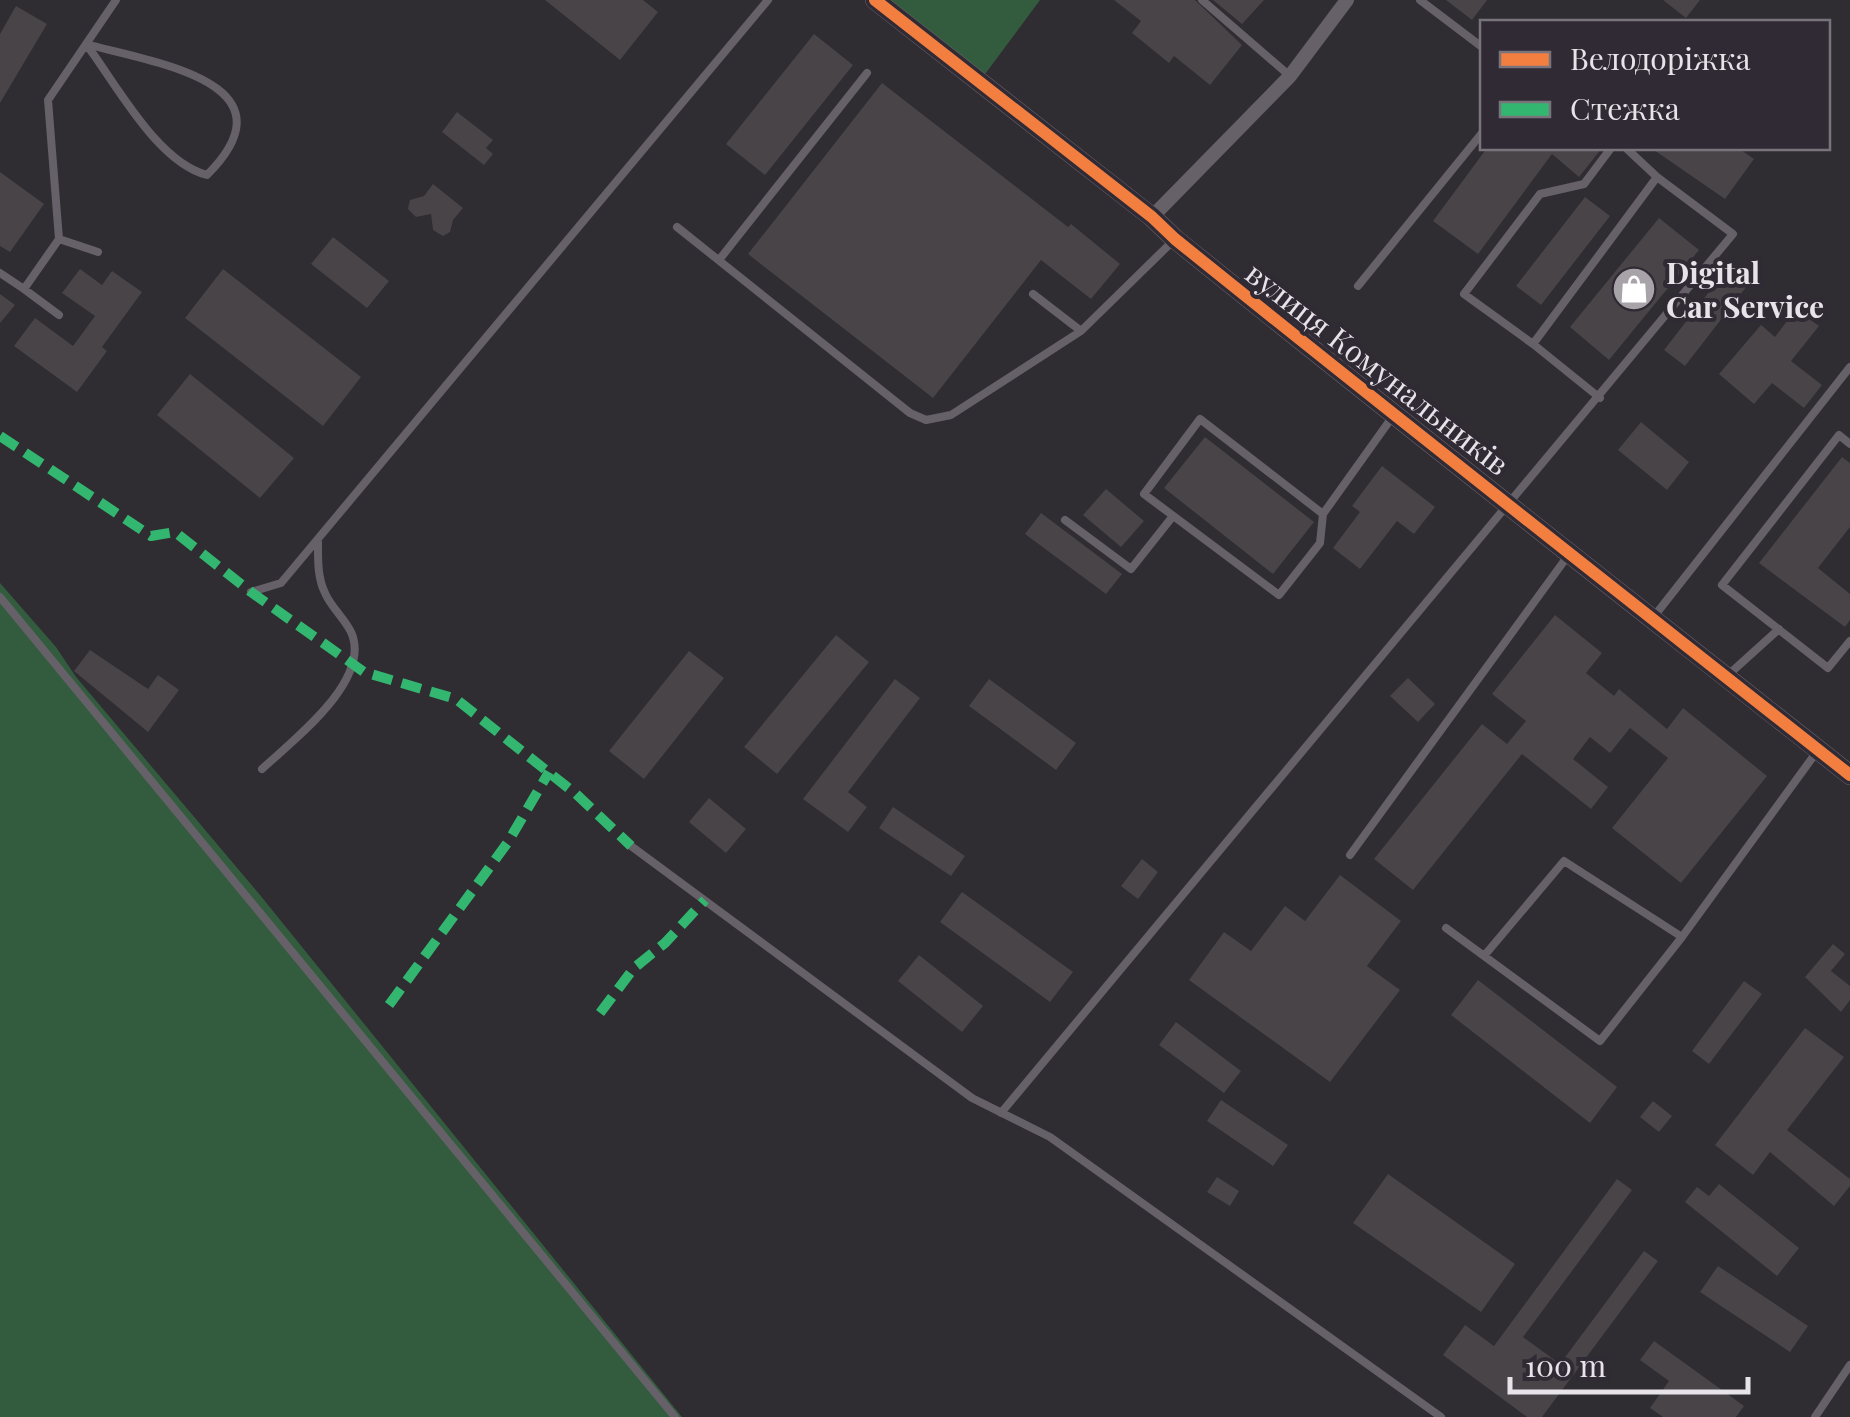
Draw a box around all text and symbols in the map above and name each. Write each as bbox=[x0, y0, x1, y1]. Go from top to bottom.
legend bbox=[1480, 20, 1830, 150]
text: Велодоріжка bbox=[1570, 38, 1750, 78]
text: Стежка bbox=[1570, 88, 1680, 128]
place label: Digital Car Service bbox=[1666, 252, 1824, 326]
street label: вулиця Комунальників bbox=[1238, 253, 1518, 483]
shop icon: Digital Car Service bbox=[1611, 266, 1657, 312]
scale bar bbox=[1510, 1332, 1748, 1394]
text: 100 m bbox=[1525, 1345, 1607, 1385]

